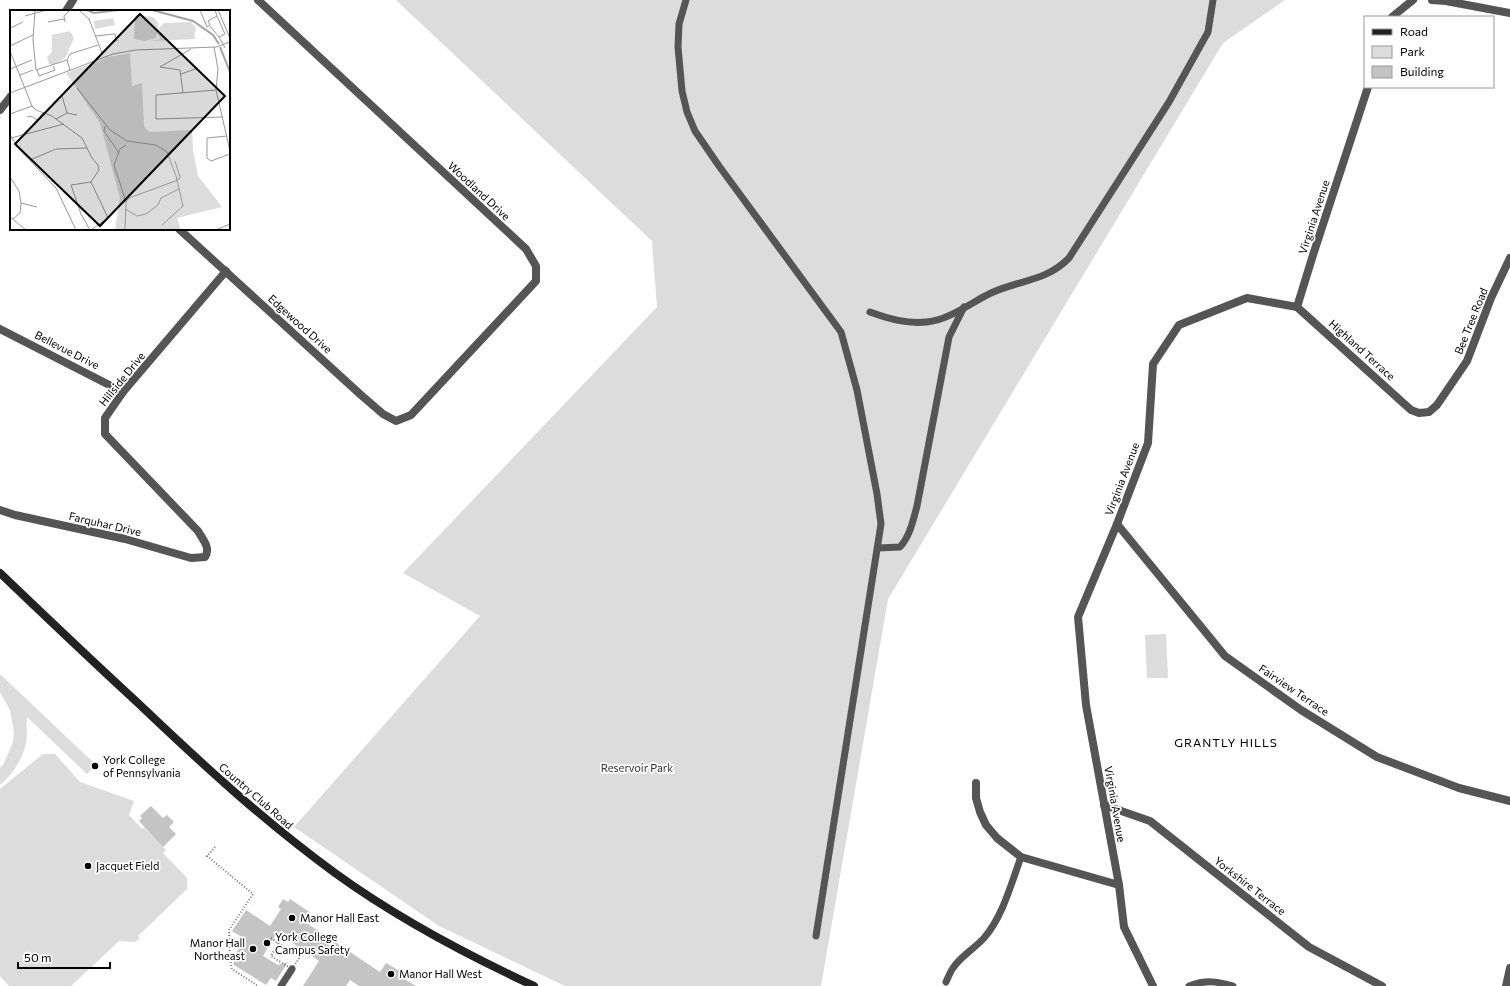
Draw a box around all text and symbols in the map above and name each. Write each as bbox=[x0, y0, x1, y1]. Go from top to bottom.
inset map bbox=[10, 10, 230, 230]
legend bbox=[1364, 16, 1494, 88]
text: Road bbox=[1400, 24, 1428, 38]
text: Park bbox=[1400, 44, 1426, 58]
text: Building bbox=[1400, 64, 1444, 78]
street label: Woodland Drive bbox=[446, 159, 513, 223]
street label: Virginia Avenue bbox=[1295, 178, 1332, 256]
street label: Bee Tree Road bbox=[1451, 286, 1490, 356]
street label: Edgewood Drive bbox=[266, 292, 335, 356]
street label: Highland Terrace bbox=[1327, 317, 1398, 383]
street label: Bellevue Drive bbox=[33, 328, 102, 371]
street label: Hillside Drive bbox=[96, 349, 147, 408]
street label: Virginia Avenue bbox=[1102, 440, 1142, 517]
street label: Farquhar Drive bbox=[68, 509, 143, 538]
street label: Fairview Terrace bbox=[1257, 661, 1332, 718]
district label: GRANTLY HILLS bbox=[1174, 735, 1278, 749]
place label: York College of Pennsylvania bbox=[103, 753, 181, 779]
street label: Country Club Road bbox=[217, 760, 296, 831]
marker: York College of Pennsylvania bbox=[90, 761, 100, 771]
park label: Reservoir Park bbox=[601, 761, 673, 774]
street label: Virginia Avenue bbox=[1102, 765, 1129, 843]
street label: Yorkshire Terrace bbox=[1212, 854, 1289, 918]
place label: Jacquet Field bbox=[96, 859, 159, 873]
marker: Jacquet Field bbox=[83, 861, 93, 871]
place label: Manor Hall East bbox=[300, 911, 380, 924]
marker: Manor Hall East bbox=[287, 913, 297, 923]
place label: York College Campus Safety bbox=[275, 930, 350, 956]
place label: Manor Hall Northeast bbox=[190, 936, 245, 962]
marker: York College Campus Safety bbox=[262, 938, 272, 948]
scale bar bbox=[18, 944, 110, 970]
marker: Manor Hall Northeast bbox=[248, 944, 258, 954]
text: 50 m bbox=[24, 950, 52, 964]
place label: Manor Hall West bbox=[399, 967, 482, 980]
marker: Manor Hall West bbox=[386, 969, 396, 979]

